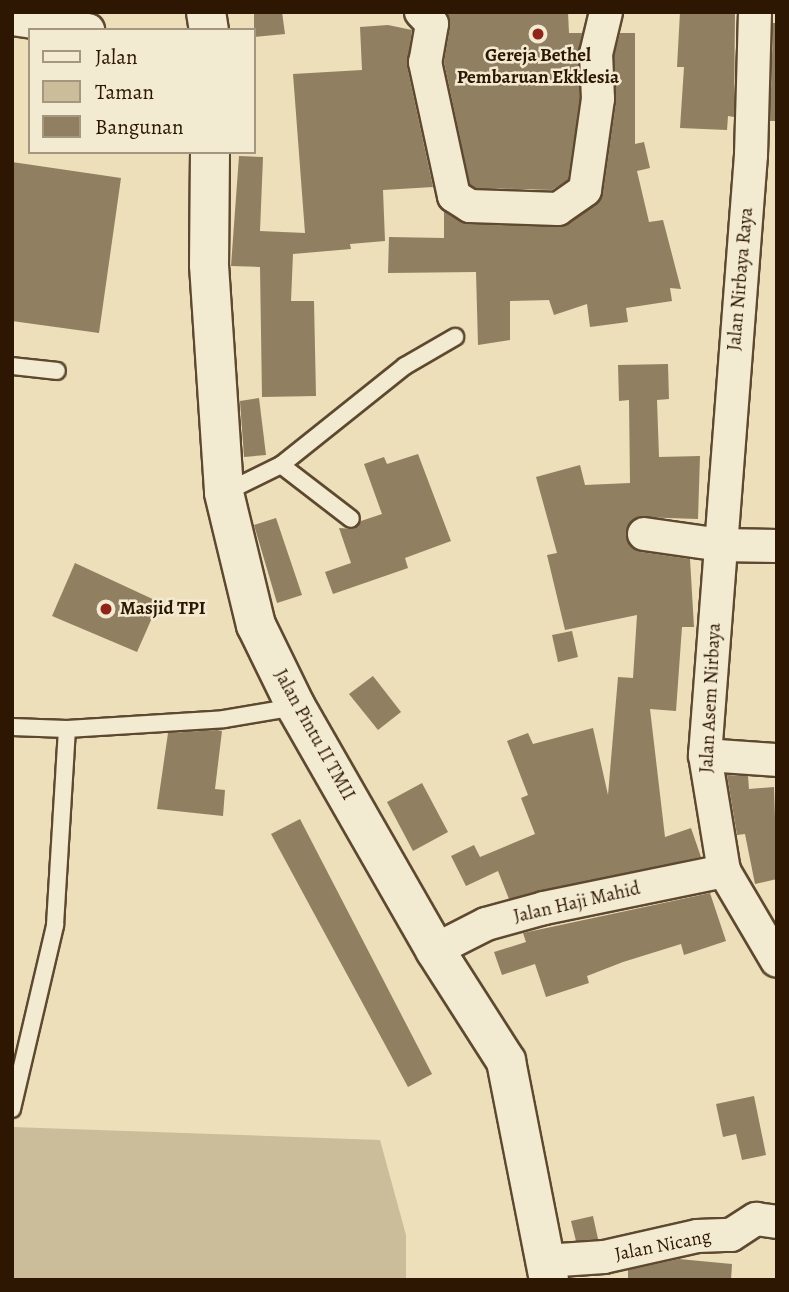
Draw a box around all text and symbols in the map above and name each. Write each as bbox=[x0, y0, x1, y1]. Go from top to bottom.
marker: Gereja Bethel Pembaruan Ekklesia bbox=[530, 26, 546, 42]
legend bbox=[28, 28, 256, 154]
text: Jalan bbox=[95, 43, 137, 71]
place label: Gereja Bethel Pembaruan Ekklesia bbox=[457, 45, 619, 89]
text: Taman bbox=[95, 78, 154, 106]
text: Bangunan bbox=[95, 113, 184, 141]
street label: Jalan Nirbaya Raya bbox=[723, 206, 759, 352]
place label: Masjid TPI bbox=[120, 598, 206, 620]
marker: Masjid TPI bbox=[98, 601, 114, 617]
street label: Jalan Asem Nirbaya bbox=[696, 622, 726, 774]
street label: Jalan Pintu II TMII bbox=[269, 666, 359, 804]
street label: Jalan Haji Mahid bbox=[511, 877, 643, 929]
street label: Jalan Nicang bbox=[613, 1225, 713, 1267]

